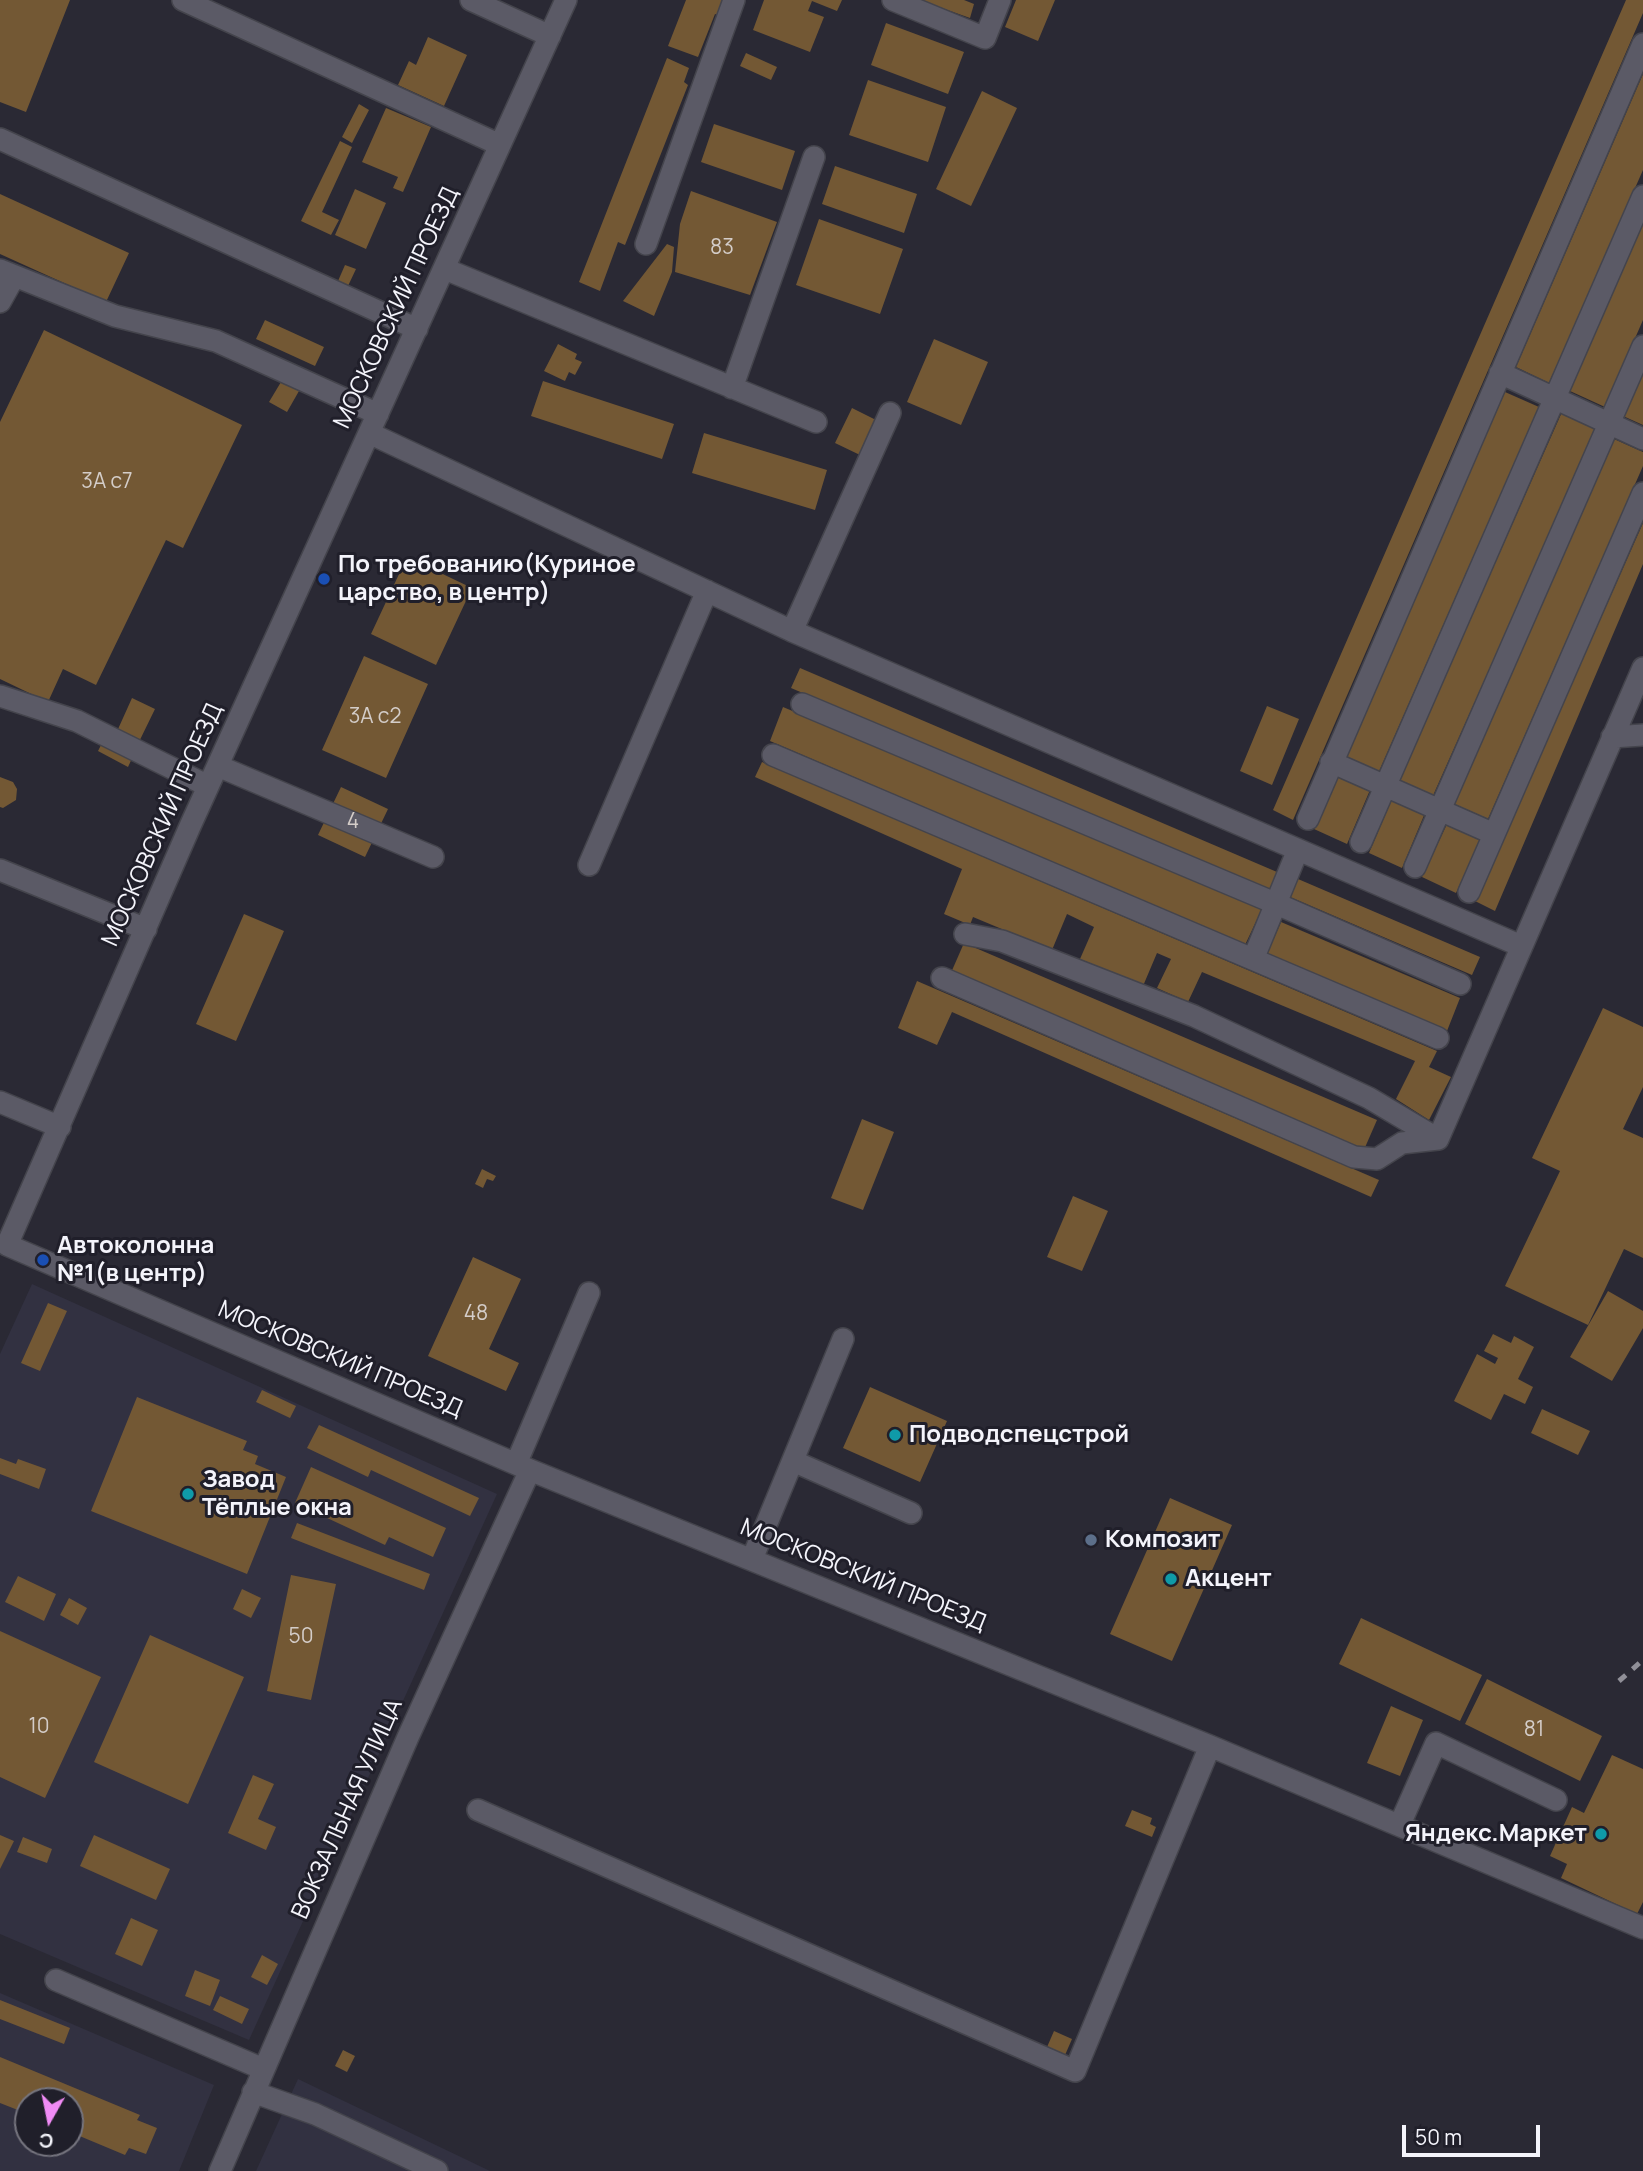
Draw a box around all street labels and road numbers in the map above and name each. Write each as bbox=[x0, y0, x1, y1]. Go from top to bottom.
street label: МОСКОВСКИЙ ПРОЕЗД bbox=[328, 183, 466, 433]
street label: МОСКОВСКИЙ ПРОЕЗД bbox=[96, 699, 230, 951]
street label: МОСКОВСКИЙ ПРОЕЗД bbox=[213, 1295, 467, 1425]
street label: МОСКОВСКИЙ ПРОЕЗД bbox=[736, 1513, 990, 1639]
street label: ВОКЗАЛЬНАЯ УЛИЦА bbox=[286, 1694, 410, 1924]

